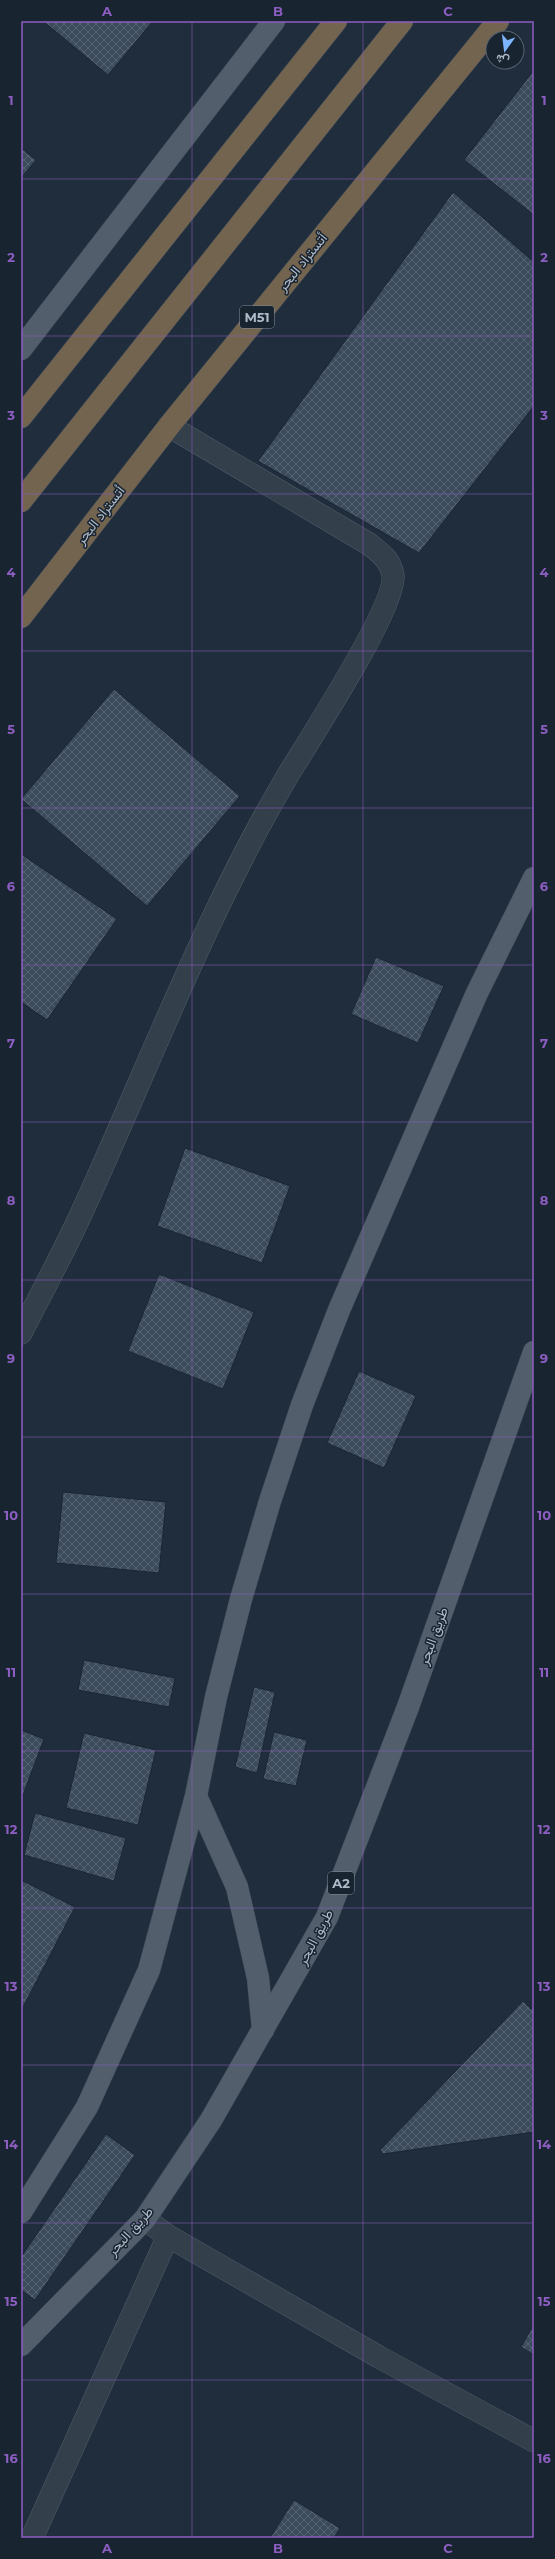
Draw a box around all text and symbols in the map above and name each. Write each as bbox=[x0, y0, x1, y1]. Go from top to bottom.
text: A bbox=[101, 3, 113, 19]
text: B bbox=[273, 3, 283, 19]
text: C bbox=[443, 3, 453, 19]
north arrow bbox=[485, 30, 525, 70]
text: ش bbox=[494, 51, 511, 68]
text: 1 bbox=[8, 92, 14, 108]
text: 1 bbox=[541, 92, 547, 108]
street label: أتستراد البحر bbox=[272, 229, 331, 295]
text: 2 bbox=[7, 249, 15, 265]
text: 2 bbox=[540, 249, 548, 265]
road number: M51 bbox=[240, 306, 274, 328]
text: 3 bbox=[6, 407, 15, 423]
text: 3 bbox=[539, 407, 548, 423]
street label: أتستراد البحر bbox=[71, 482, 128, 549]
text: 4 bbox=[7, 564, 16, 580]
text: 4 bbox=[540, 564, 549, 580]
text: 5 bbox=[7, 721, 15, 737]
text: 5 bbox=[540, 721, 548, 737]
text: 6 bbox=[7, 878, 16, 894]
text: 6 bbox=[540, 878, 549, 894]
text: 7 bbox=[7, 1035, 15, 1051]
text: 7 bbox=[540, 1035, 548, 1051]
text: 8 bbox=[7, 1192, 16, 1208]
text: 8 bbox=[540, 1192, 549, 1208]
text: 9 bbox=[7, 1350, 15, 1366]
text: 9 bbox=[540, 1350, 548, 1366]
text: 10 bbox=[4, 1507, 18, 1523]
text: 10 bbox=[537, 1507, 551, 1523]
street label: طريق البحر bbox=[414, 1605, 452, 1668]
text: 11 bbox=[6, 1664, 16, 1680]
text: 11 bbox=[539, 1664, 549, 1680]
text: 12 bbox=[5, 1821, 18, 1837]
text: 12 bbox=[538, 1821, 551, 1837]
road number: A2 bbox=[328, 1872, 354, 1894]
street label: طريق البحر bbox=[292, 1906, 337, 1969]
text: 13 bbox=[5, 1978, 18, 1994]
text: 13 bbox=[538, 1978, 551, 1994]
text: 14 bbox=[4, 2136, 18, 2152]
text: 14 bbox=[537, 2136, 551, 2152]
street label: طريق البحر bbox=[102, 2203, 157, 2260]
text: 15 bbox=[5, 2293, 18, 2309]
text: 15 bbox=[538, 2293, 551, 2309]
text: 16 bbox=[4, 2450, 18, 2466]
text: 16 bbox=[537, 2450, 551, 2466]
text: A bbox=[101, 2540, 113, 2556]
text: B bbox=[273, 2540, 283, 2556]
text: C bbox=[443, 2540, 453, 2556]

